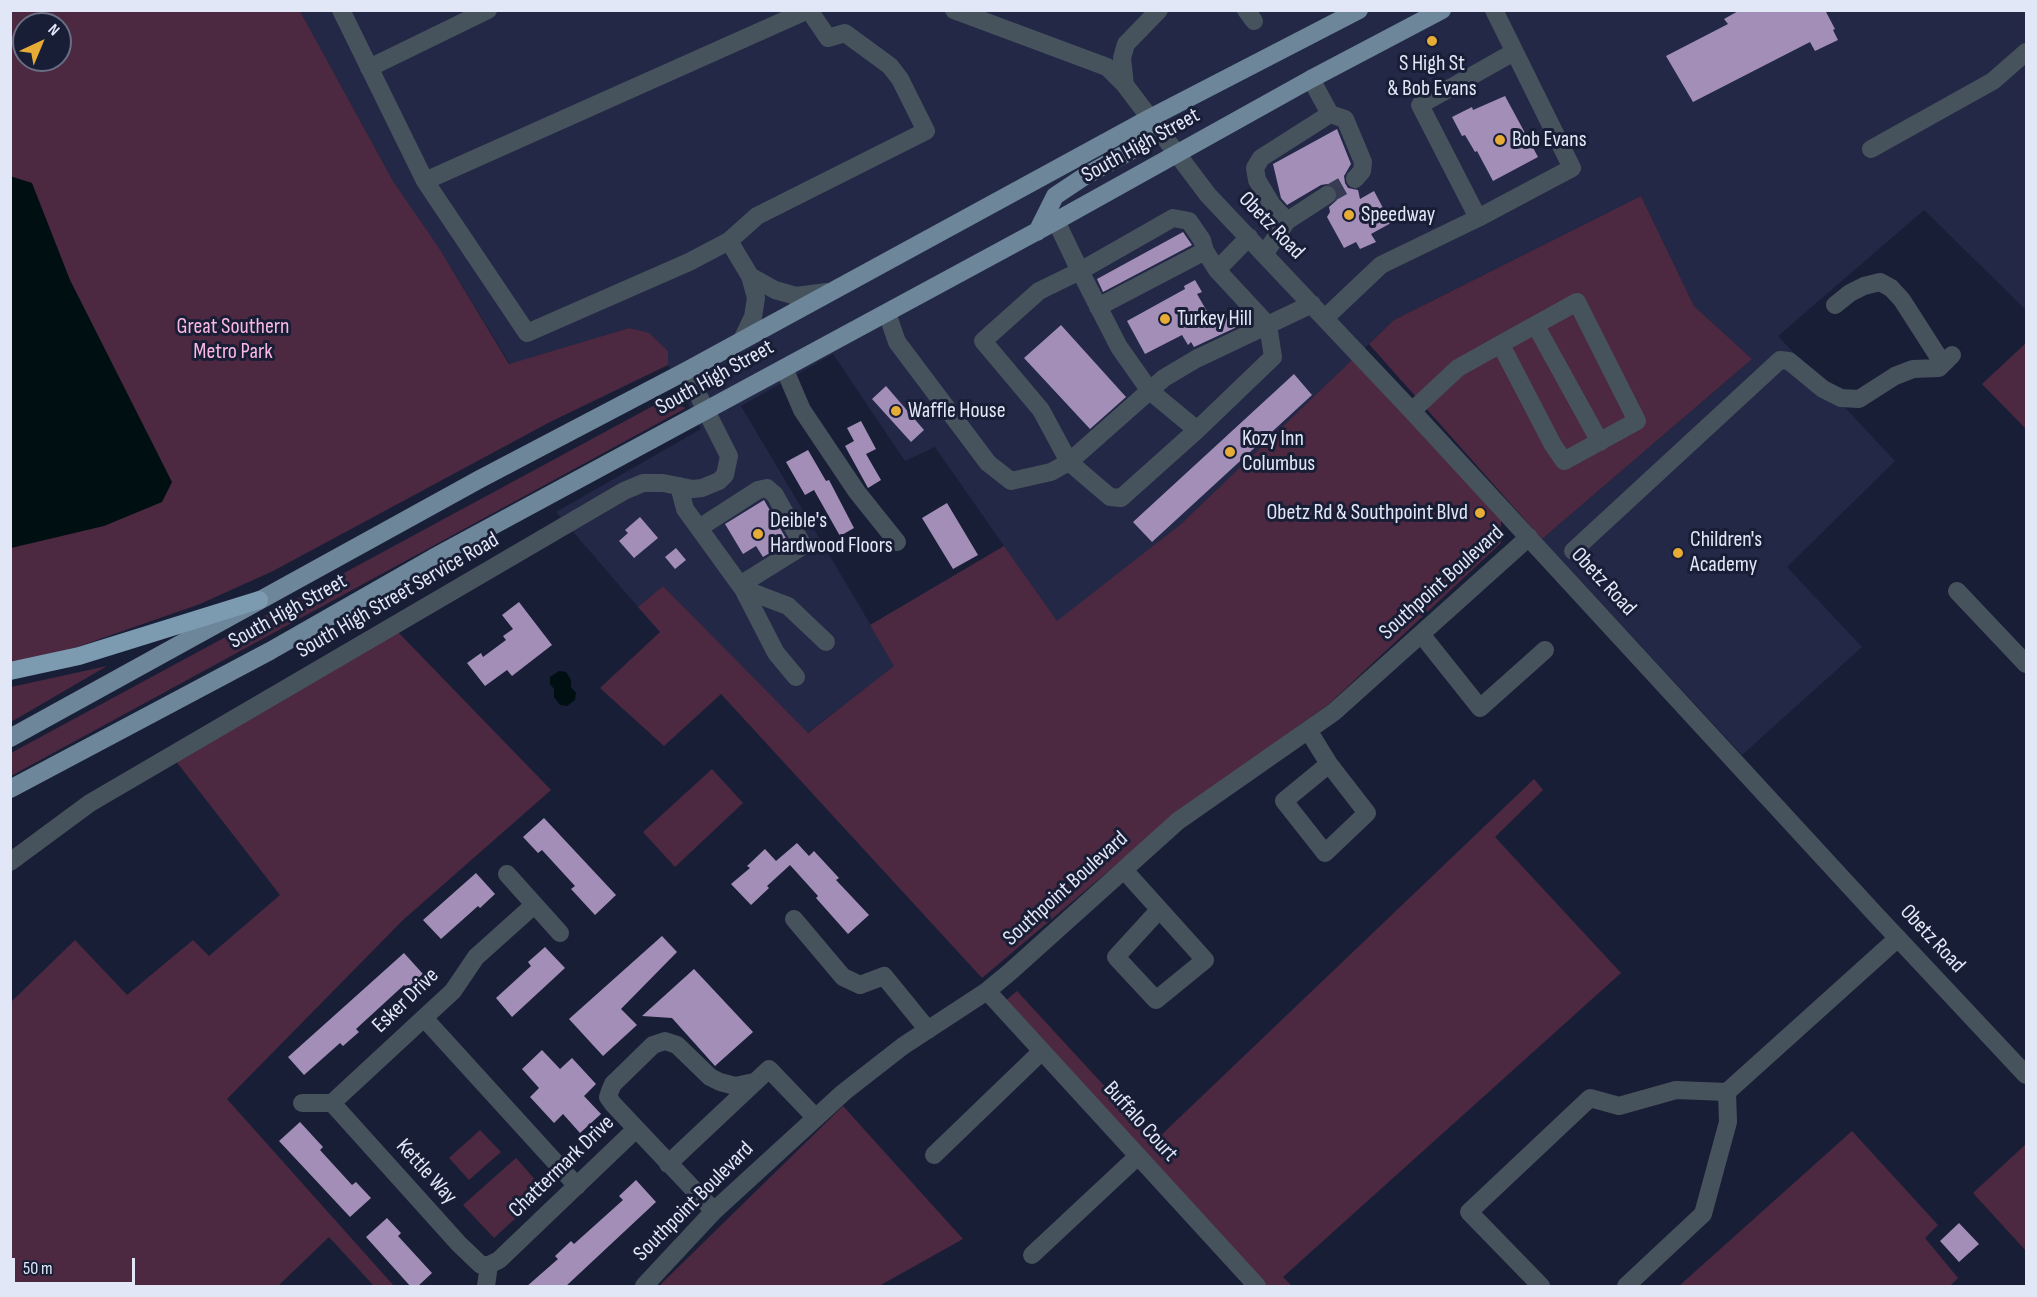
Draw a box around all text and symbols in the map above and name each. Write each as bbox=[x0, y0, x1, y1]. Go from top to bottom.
north arrow bbox=[12, 12, 72, 72]
text: N bbox=[44, 20, 63, 40]
marker: S High St & Bob Evans bbox=[1425, 34, 1439, 48]
place label: S High St & Bob Evans bbox=[1387, 51, 1477, 102]
street label: South High Street bbox=[1077, 103, 1205, 189]
place label: Bob Evans bbox=[1512, 127, 1587, 153]
marker: Bob Evans bbox=[1493, 133, 1507, 147]
street label: Obetz Road bbox=[1232, 187, 1310, 265]
place label: Speedway bbox=[1361, 202, 1435, 228]
marker: Speedway bbox=[1342, 208, 1356, 222]
place label: Turkey Hill bbox=[1177, 306, 1252, 332]
marker: Turkey Hill bbox=[1158, 312, 1172, 326]
park label: Great Southern Metro Park bbox=[177, 314, 289, 366]
street label: South High Street bbox=[651, 335, 779, 421]
place label: Waffle House bbox=[908, 398, 1006, 424]
marker: Waffle House bbox=[889, 404, 903, 418]
place label: Kozy Inn Columbus bbox=[1242, 426, 1315, 478]
marker: Kozy Inn Columbus bbox=[1223, 445, 1237, 459]
place label: Obetz Rd & Southpoint Blvd bbox=[1266, 500, 1468, 526]
marker: Obetz Rd & Southpoint Blvd bbox=[1473, 506, 1487, 520]
place label: Deible's Hardwood Floors bbox=[770, 508, 893, 560]
street label: Southpoint Boulevard bbox=[1374, 520, 1510, 646]
street label: South High Street Service Road bbox=[292, 527, 504, 665]
marker: Deible's Hardwood Floors bbox=[751, 527, 765, 541]
place label: Children's Academy bbox=[1690, 527, 1762, 578]
street label: Obetz Road bbox=[1565, 542, 1641, 622]
marker: Children's Academy bbox=[1671, 546, 1685, 560]
street label: South High Street bbox=[224, 569, 352, 655]
street label: Southpoint Boulevard bbox=[998, 826, 1134, 952]
street label: Obetz Road bbox=[1894, 899, 1970, 979]
street label: Esker Drive bbox=[367, 963, 445, 1039]
street label: Buffalo Court bbox=[1097, 1077, 1183, 1167]
street label: Chattermark Drive bbox=[504, 1110, 620, 1224]
street label: Kettle Way bbox=[390, 1134, 462, 1210]
street label: Southpoint Boulevard bbox=[629, 1137, 759, 1267]
scale bar bbox=[15, 1246, 138, 1284]
text: 50 m bbox=[23, 1258, 53, 1279]

